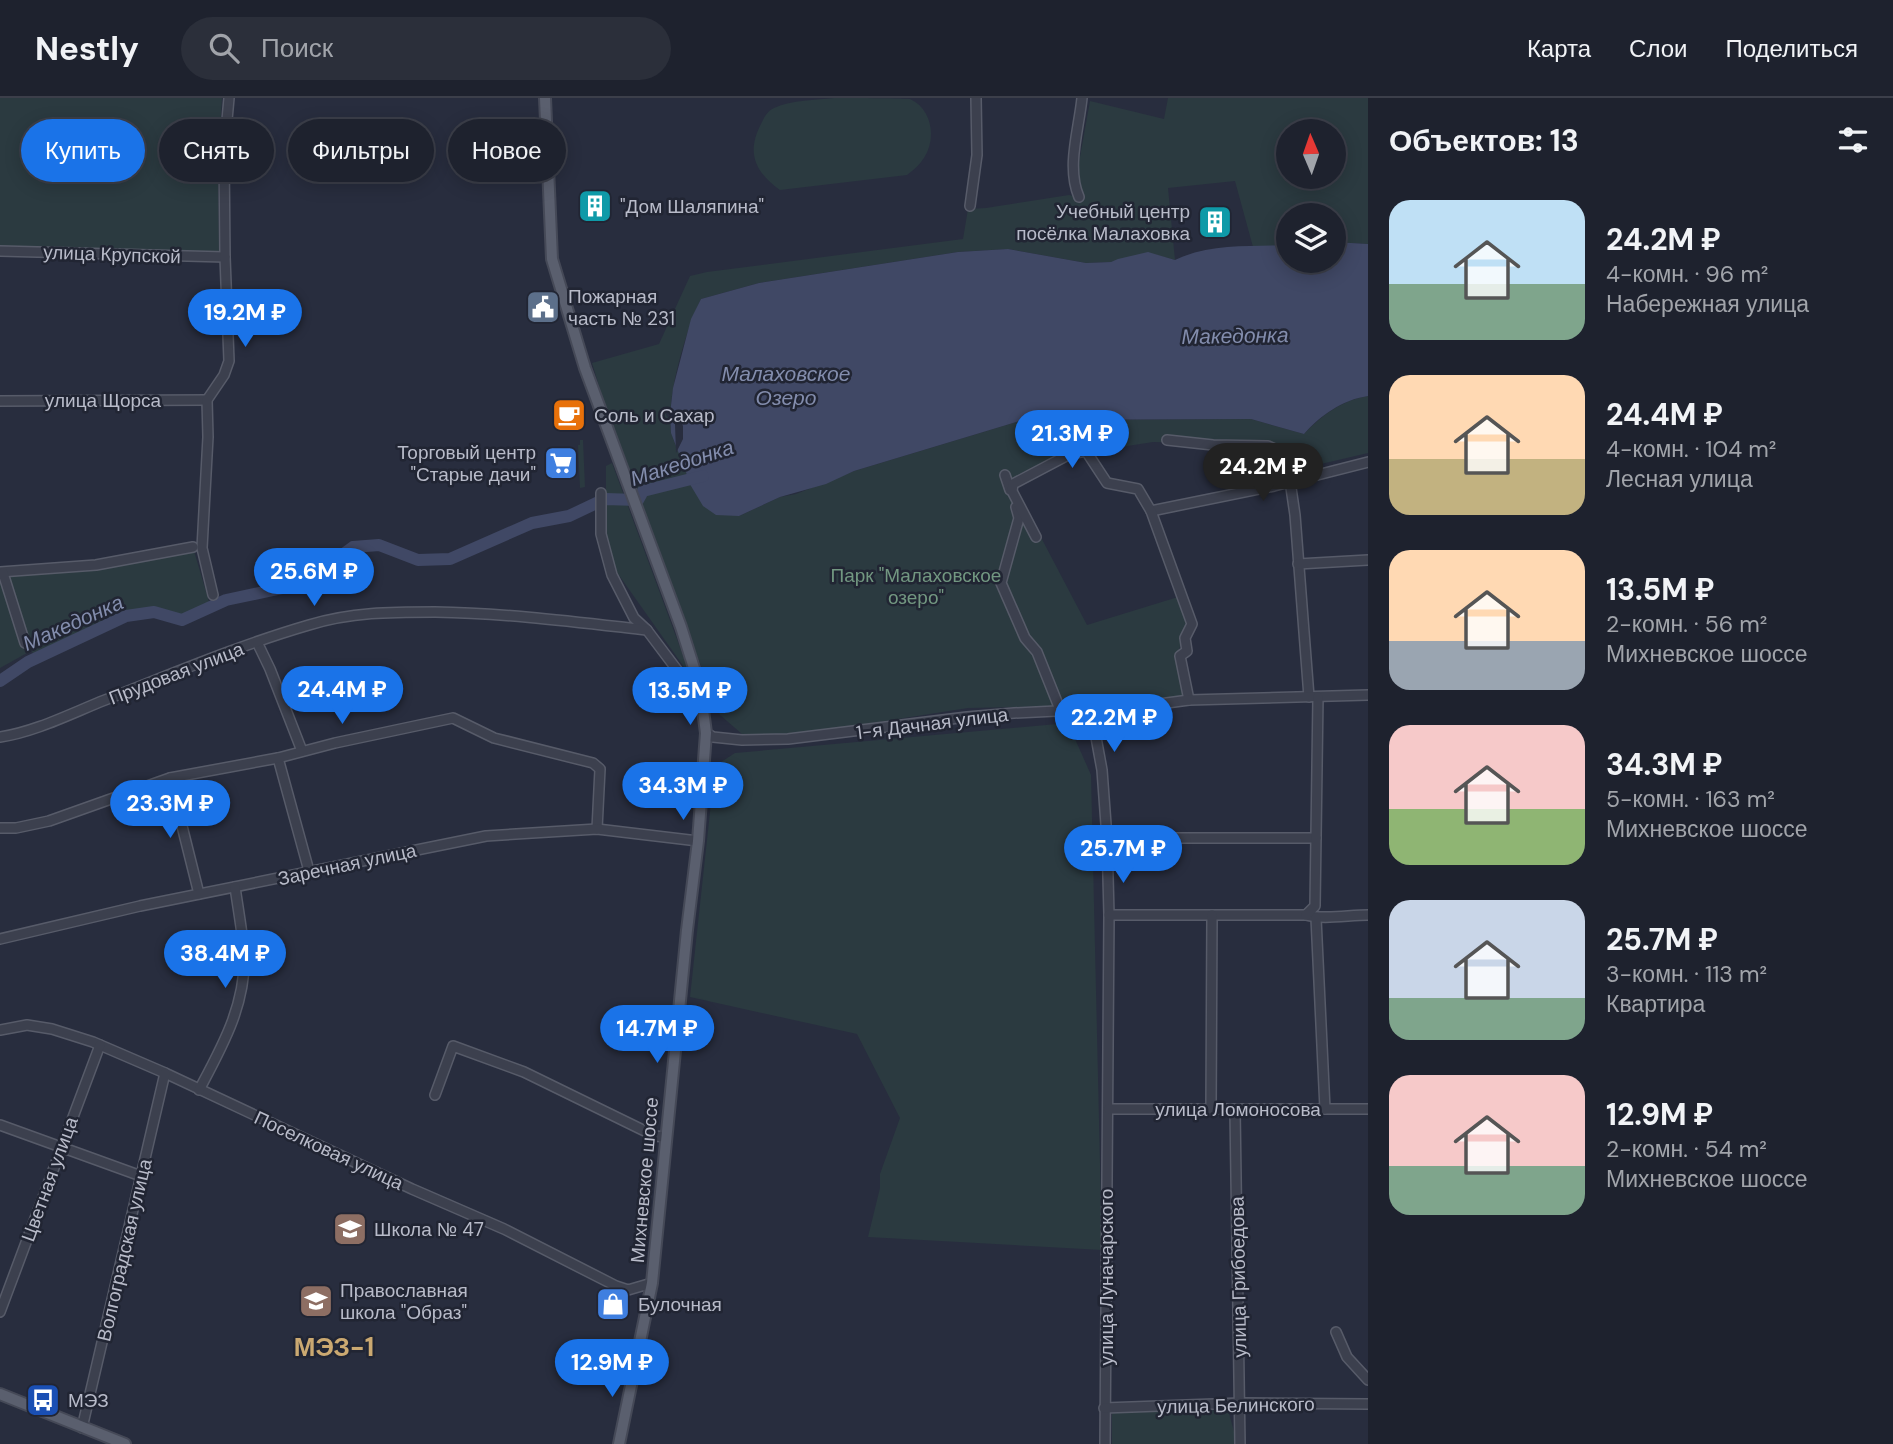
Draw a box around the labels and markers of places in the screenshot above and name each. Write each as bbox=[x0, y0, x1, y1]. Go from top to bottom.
building icon: "Дом Шаляпина" bbox=[576, 187, 614, 225]
place label: "Дом Шаляпина" bbox=[620, 194, 764, 219]
place label: Учебный центр посёлка Малаховка bbox=[1016, 199, 1190, 246]
building icon: Учебный центр посёлка Малаховка bbox=[1196, 203, 1234, 241]
place label: Пожарная часть № 231 bbox=[568, 284, 675, 331]
public building icon: Пожарная часть № 231 bbox=[524, 288, 562, 326]
pin: 19.2M ₽ bbox=[180, 289, 310, 349]
cafe icon: Соль и Сахар bbox=[550, 396, 588, 434]
place label: Соль и Сахар bbox=[594, 403, 715, 428]
pin: 21.3M ₽ bbox=[1007, 410, 1137, 470]
place label: Торговый центр "Старые дачи" bbox=[397, 440, 536, 487]
supermarket icon: Торговый центр "Старые дачи" bbox=[542, 444, 580, 482]
pin: 24.2M ₽ bbox=[1198, 444, 1328, 503]
pin: 25.6M ₽ bbox=[249, 548, 379, 608]
pin: 24.4M ₽ bbox=[277, 666, 407, 726]
pin: 13.5M ₽ bbox=[625, 668, 755, 727]
pin: 22.2M ₽ bbox=[1049, 694, 1179, 754]
pin: 34.3M ₽ bbox=[618, 762, 748, 822]
pin: 23.3M ₽ bbox=[105, 780, 235, 840]
pin: 25.7M ₽ bbox=[1058, 826, 1188, 885]
pin: 38.4M ₽ bbox=[160, 930, 290, 990]
pin: 14.7M ₽ bbox=[592, 1006, 722, 1065]
school or university icon: Школа № 47 bbox=[331, 1210, 369, 1248]
place label: Школа № 47 bbox=[374, 1217, 484, 1242]
place label: Православная школа "Образ" bbox=[340, 1278, 468, 1325]
school or university icon: Православная школа "Образ" bbox=[297, 1282, 335, 1320]
shop icon: Булочная bbox=[594, 1285, 632, 1323]
place label: Булочная bbox=[638, 1292, 722, 1317]
pin: 12.9M ₽ bbox=[547, 1340, 677, 1399]
bus stop icon: МЭЗ bbox=[24, 1381, 62, 1419]
place label: МЭЗ bbox=[68, 1388, 109, 1413]

